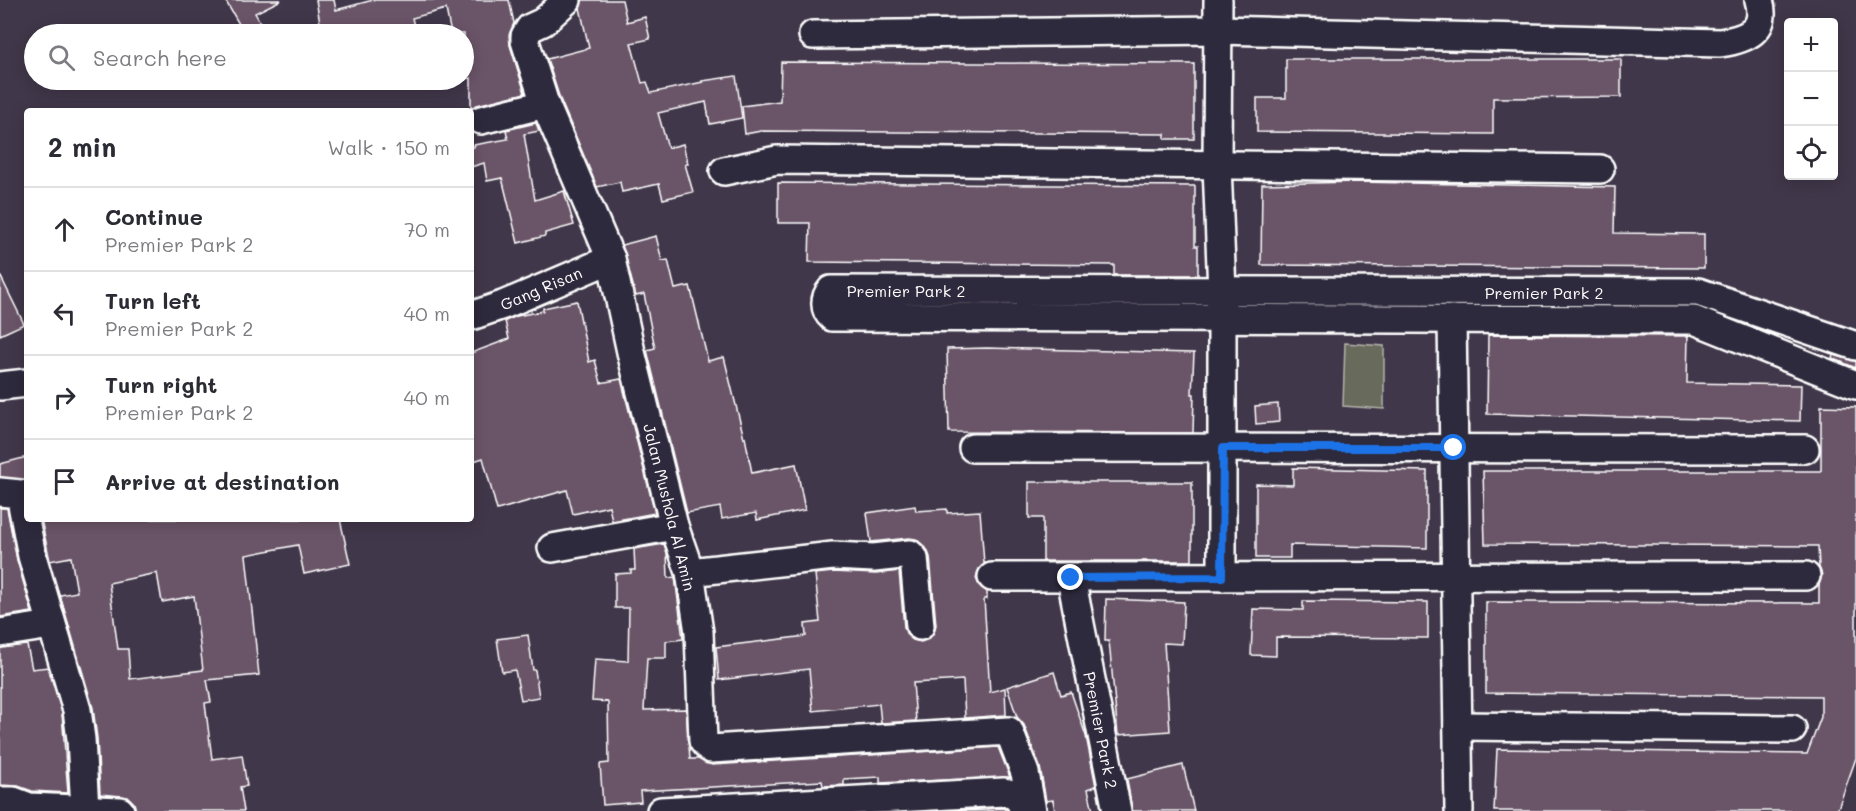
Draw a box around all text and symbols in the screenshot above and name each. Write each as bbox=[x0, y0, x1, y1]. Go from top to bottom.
map controls bbox=[1784, 18, 1838, 180]
button: + bbox=[1784, 18, 1838, 72]
search box bbox=[24, 24, 474, 90]
icon: search bbox=[45, 41, 78, 74]
text: Search here bbox=[93, 43, 227, 72]
button: − bbox=[1784, 72, 1838, 126]
button: locate bbox=[1784, 126, 1838, 180]
text: 2 min bbox=[48, 130, 116, 164]
text: Walk · 150 m bbox=[328, 134, 450, 160]
text: Continue bbox=[105, 202, 203, 231]
icon: ahead bbox=[48, 213, 81, 246]
text: 70 m bbox=[404, 216, 450, 242]
text: Premier Park 2 bbox=[105, 231, 253, 257]
street label: Gang Risan bbox=[497, 261, 585, 315]
street label: Premier Park 2 bbox=[847, 280, 965, 301]
street label: Premier Park 2 bbox=[1485, 282, 1603, 303]
text: Turn left bbox=[105, 286, 201, 315]
icon: left bbox=[48, 297, 81, 330]
text: 40 m bbox=[404, 300, 450, 326]
text: Premier Park 2 bbox=[105, 315, 253, 341]
text: Turn right bbox=[105, 370, 217, 399]
icon: right bbox=[48, 381, 81, 414]
text: 40 m bbox=[404, 384, 450, 410]
text: Premier Park 2 bbox=[105, 399, 253, 425]
street label: Jalan Mushola Al Amin bbox=[639, 421, 701, 593]
route start bbox=[1440, 434, 1466, 460]
icon: arrive bbox=[48, 465, 81, 498]
text: Arrive at destination bbox=[105, 467, 340, 496]
route end bbox=[1057, 564, 1083, 590]
street label: Premier Park 2 bbox=[1079, 670, 1123, 790]

